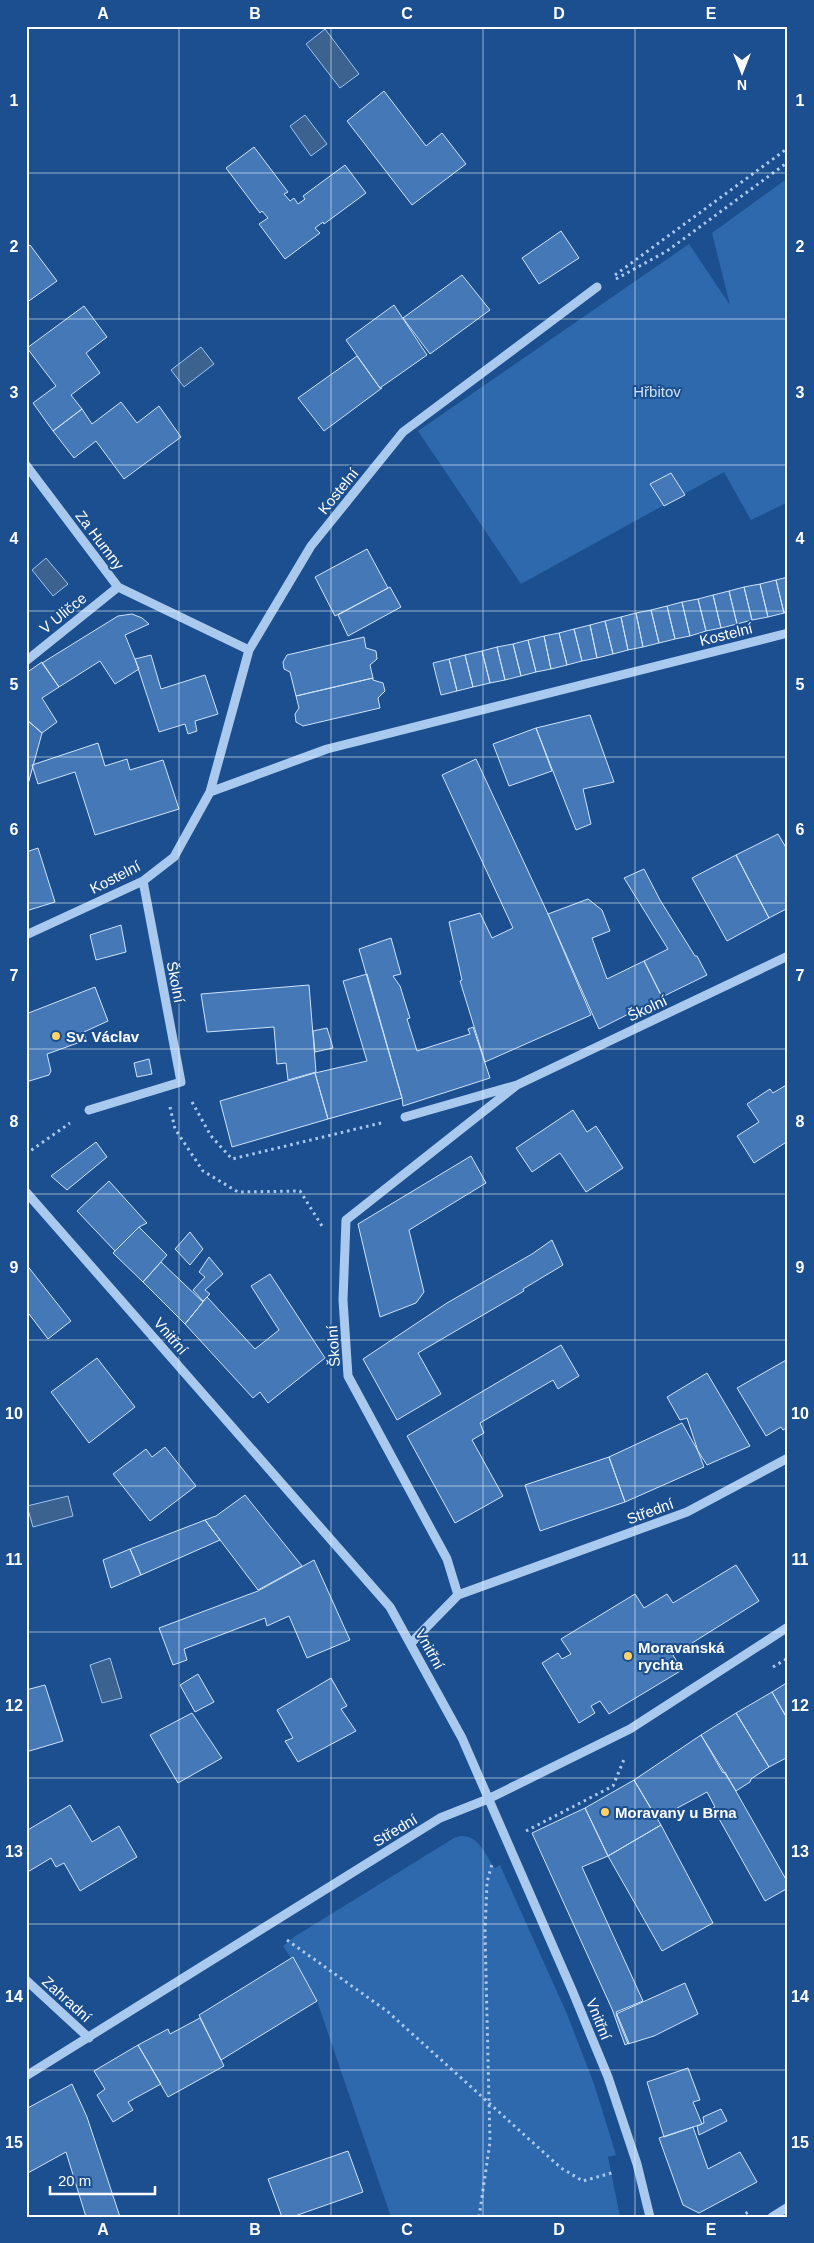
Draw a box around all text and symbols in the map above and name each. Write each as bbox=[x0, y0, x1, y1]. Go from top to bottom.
text: A bbox=[97, 5, 109, 22]
text: B bbox=[249, 5, 261, 22]
text: C bbox=[401, 5, 413, 22]
text: D bbox=[553, 5, 565, 22]
text: E bbox=[706, 5, 717, 22]
north arrow bbox=[716, 48, 766, 98]
text: N bbox=[737, 77, 747, 93]
text: 1 bbox=[10, 92, 19, 109]
text: 1 bbox=[796, 92, 805, 109]
text: 2 bbox=[10, 238, 19, 255]
text: 2 bbox=[796, 238, 805, 255]
park label: Hřbitov bbox=[633, 383, 681, 400]
text: 3 bbox=[10, 384, 19, 401]
text: 3 bbox=[796, 384, 805, 401]
street label: Kostelní bbox=[314, 464, 362, 517]
street label: Za Humny bbox=[72, 507, 128, 573]
text: 4 bbox=[10, 530, 19, 547]
text: 4 bbox=[796, 530, 805, 547]
street label: V Uličce bbox=[36, 589, 90, 637]
street label: Kostelní bbox=[698, 619, 755, 649]
text: 5 bbox=[10, 676, 19, 693]
text: 5 bbox=[796, 676, 805, 693]
text: 6 bbox=[10, 821, 19, 838]
text: 6 bbox=[796, 821, 805, 838]
street label: Kostelní bbox=[87, 857, 144, 897]
street label: Školní bbox=[164, 960, 188, 1005]
text: 7 bbox=[10, 967, 19, 984]
text: 7 bbox=[796, 967, 805, 984]
street label: Školní bbox=[625, 991, 670, 1025]
place label: Sv. Václav bbox=[66, 1028, 140, 1045]
marker: Sv. Václav bbox=[50, 1030, 62, 1042]
text: 8 bbox=[10, 1113, 19, 1130]
text: 8 bbox=[796, 1113, 805, 1130]
text: 9 bbox=[10, 1259, 19, 1276]
text: 9 bbox=[796, 1259, 805, 1276]
street label: Vnitřní bbox=[150, 1314, 192, 1359]
street label: Školní bbox=[323, 1324, 343, 1367]
text: 10 bbox=[5, 1405, 23, 1422]
text: 10 bbox=[791, 1405, 809, 1422]
street label: Střední bbox=[624, 1494, 676, 1527]
text: 11 bbox=[6, 1551, 23, 1568]
text: 11 bbox=[792, 1551, 809, 1568]
street label: Vnitřní bbox=[412, 1626, 448, 1673]
place label: Moravanská rychta bbox=[638, 1639, 725, 1673]
marker: Moravanská rychta bbox=[622, 1650, 634, 1662]
text: 12 bbox=[5, 1697, 23, 1714]
text: 12 bbox=[791, 1697, 809, 1714]
place label: Moravany u Brna bbox=[615, 1804, 737, 1821]
marker: Moravany u Brna bbox=[599, 1806, 611, 1818]
street label: Střední bbox=[370, 1810, 421, 1850]
text: 13 bbox=[5, 1843, 23, 1860]
text: 13 bbox=[791, 1843, 809, 1860]
street label: Zahradní bbox=[39, 1973, 96, 2026]
text: 14 bbox=[5, 1988, 23, 2005]
text: 14 bbox=[791, 1988, 809, 2005]
street label: Vnitřní bbox=[583, 1996, 615, 2043]
text: 15 bbox=[5, 2134, 23, 2151]
text: 15 bbox=[791, 2134, 809, 2151]
scale bar bbox=[50, 2163, 155, 2195]
text: 20 m bbox=[58, 2172, 91, 2189]
text: A bbox=[97, 2221, 109, 2238]
text: B bbox=[249, 2221, 261, 2238]
text: C bbox=[401, 2221, 413, 2238]
text: D bbox=[553, 2221, 565, 2238]
text: E bbox=[706, 2221, 717, 2238]

